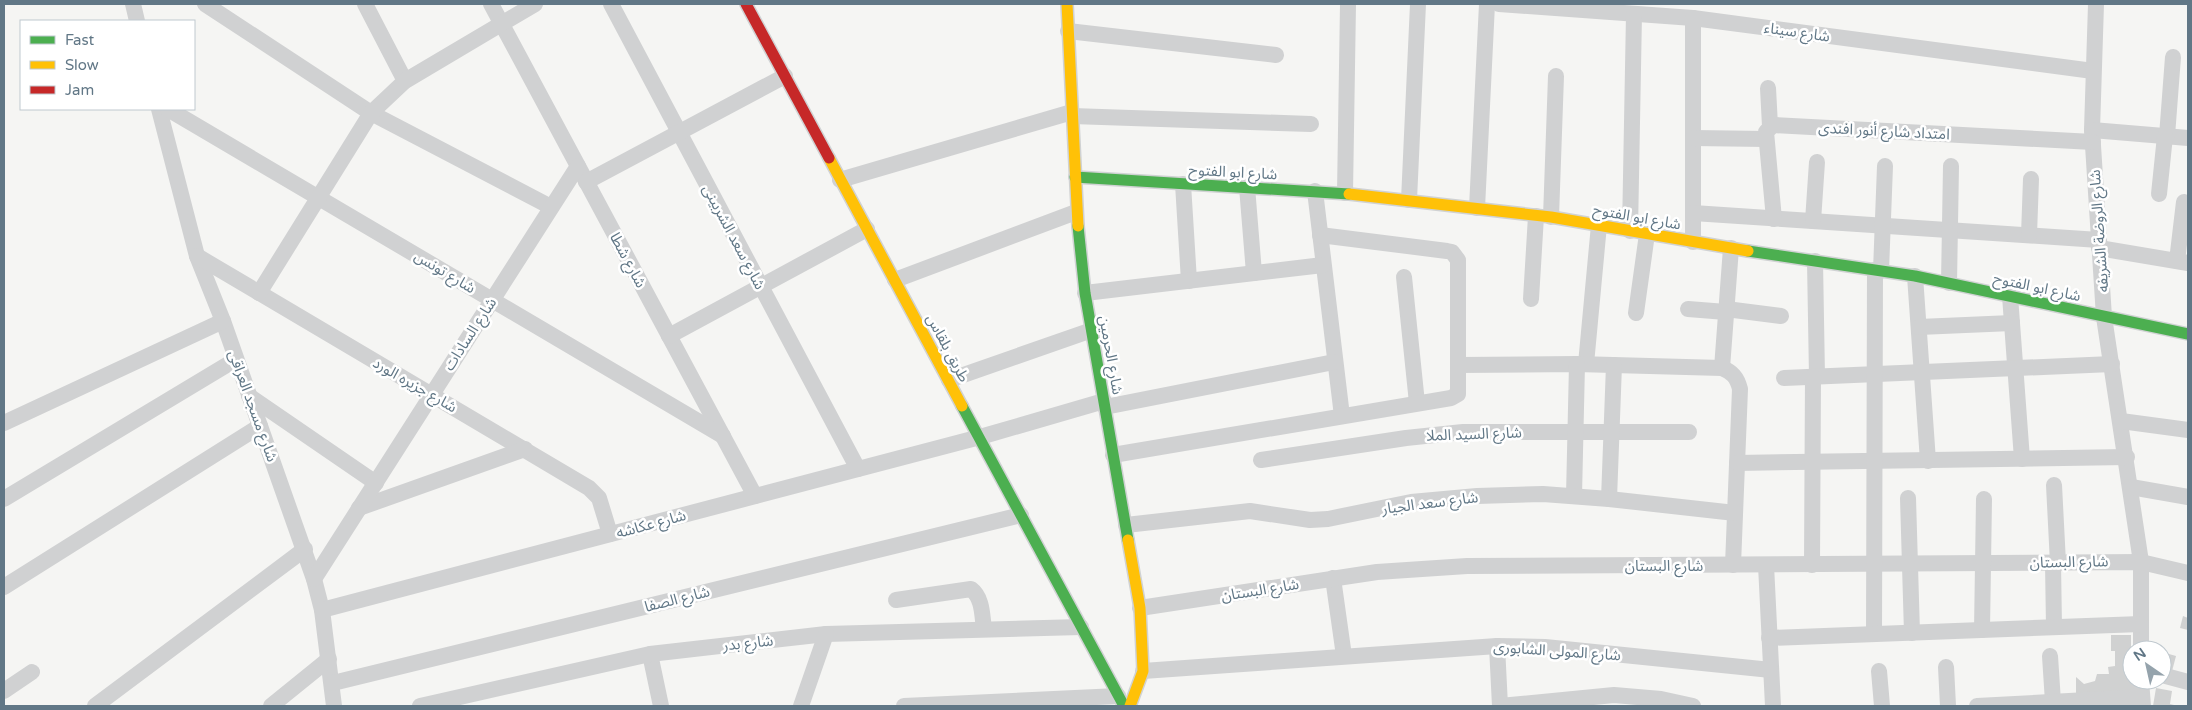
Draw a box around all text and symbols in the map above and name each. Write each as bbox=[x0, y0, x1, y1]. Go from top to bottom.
street label: شارع سيناء bbox=[1763, 18, 1831, 49]
legend bbox=[20, 20, 195, 110]
text: Fast bbox=[65, 31, 95, 49]
text: Slow bbox=[65, 56, 99, 74]
text: Jam bbox=[65, 81, 94, 99]
street label: امتداد شارع أنور افندى bbox=[1818, 119, 1950, 146]
street label: شارع ابو الفتوح bbox=[1188, 161, 1278, 186]
street label: شارع الروضة الشريفه bbox=[2086, 169, 2115, 293]
street label: شارع سعد الشربينى bbox=[696, 182, 769, 294]
street label: شارع ابو الفتوح bbox=[1591, 200, 1683, 237]
street label: شارع شطا bbox=[603, 229, 650, 292]
street label: شارع تونس bbox=[410, 247, 479, 300]
street label: شارع ابو الفتوح bbox=[1991, 269, 2083, 308]
street label: شارع السادات bbox=[440, 294, 503, 375]
street label: طريق بلقاس bbox=[922, 311, 973, 386]
street label: شارع الحرمين bbox=[1092, 314, 1127, 397]
street label: شارع مسجد العراقى bbox=[222, 348, 282, 465]
street label: شارع جزيره الورد bbox=[368, 354, 460, 419]
street label: شارع السيد الملا bbox=[1426, 423, 1523, 448]
street label: شارع سعد الجيار bbox=[1380, 488, 1480, 521]
street label: شارع عكاشه bbox=[614, 506, 689, 545]
street label: شارع البستان bbox=[2029, 552, 2109, 575]
street label: شارع البستان bbox=[1625, 557, 1704, 578]
street label: شارع البستان bbox=[1220, 575, 1301, 608]
street label: شارع الصفا bbox=[642, 582, 712, 619]
street label: شارع بدر bbox=[721, 631, 775, 658]
street label: شارع المولى الشابورى bbox=[1492, 638, 1622, 667]
north arrow bbox=[2122, 640, 2172, 690]
text: N bbox=[2131, 644, 2149, 665]

